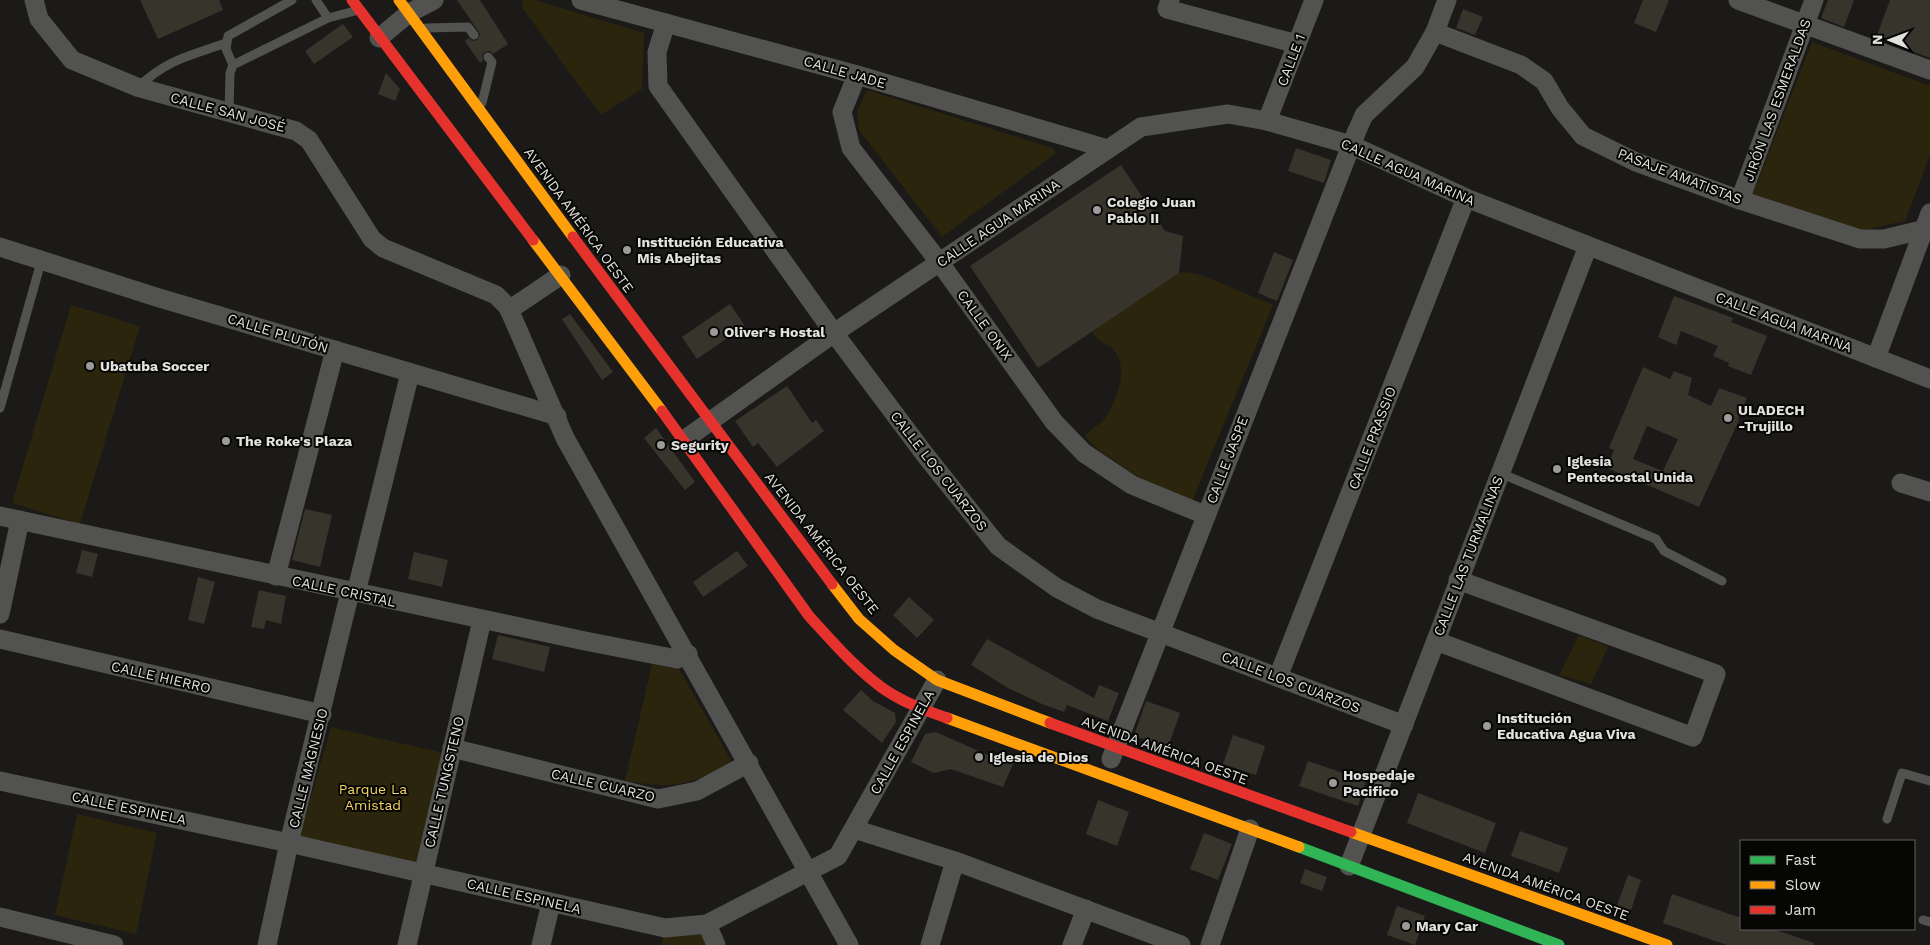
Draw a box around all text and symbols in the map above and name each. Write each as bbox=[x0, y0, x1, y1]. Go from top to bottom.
north arrow bbox=[1865, 15, 1915, 65]
street label: JIRÓN LAS ESMERALDAS bbox=[1740, 17, 1814, 183]
street label: CALLE 1 bbox=[1274, 32, 1308, 88]
text: N bbox=[1869, 34, 1885, 45]
street label: CALLE JADE bbox=[802, 53, 888, 91]
street label: CALLE SAN JOSÉ bbox=[169, 89, 287, 135]
street label: CALLE AGUA MARINA bbox=[1339, 135, 1477, 209]
street label: AVENIDA AMÉRICA OESTE bbox=[521, 144, 637, 296]
street label: PASAJE AMATISTAS bbox=[1616, 145, 1744, 207]
street label: CALLE AGUA MARINA bbox=[933, 176, 1063, 270]
place label: Colegio Juan Pablo II bbox=[1107, 194, 1196, 226]
marker: Colegio Juan Pablo II bbox=[1091, 204, 1103, 216]
place label: Institución Educativa Mis Abejitas bbox=[637, 234, 784, 266]
marker: Institución Educativa Mis Abejitas bbox=[621, 244, 633, 256]
street label: CALLE ONIX bbox=[954, 287, 1016, 363]
street label: CALLE AGUA MARINA bbox=[1713, 289, 1855, 355]
street label: CALLE PLUTÓN bbox=[226, 310, 330, 356]
place label: Oliver's Hostal bbox=[724, 324, 825, 340]
marker: Oliver's Hostal bbox=[708, 326, 720, 338]
place label: Ubatuba Soccer bbox=[100, 358, 209, 374]
marker: Ubatuba Soccer bbox=[84, 360, 96, 372]
street label: CALLE PRASSIO bbox=[1345, 384, 1399, 492]
place label: ULADECH -Trujillo bbox=[1738, 402, 1805, 434]
street label: CALLE LOS CUARZOS bbox=[887, 408, 991, 534]
marker: ULADECH -Trujillo bbox=[1722, 412, 1734, 424]
street label: CALLE JASPE bbox=[1203, 414, 1251, 506]
place label: The Roke's Plaza bbox=[236, 433, 353, 449]
marker: The Roke's Plaza bbox=[220, 435, 232, 447]
place label: Segurity bbox=[671, 437, 729, 453]
marker: Segurity bbox=[655, 439, 667, 451]
place label: Iglesia Pentecostal Unida bbox=[1567, 453, 1694, 485]
marker: Iglesia Pentecostal Unida bbox=[1551, 463, 1563, 475]
street label: AVENIDA AMÉRICA OESTE bbox=[762, 469, 882, 617]
street label: CALLE LAS TURMALINAS bbox=[1430, 474, 1506, 638]
street label: CALLE CRISTAL bbox=[291, 572, 397, 610]
street label: CALLE LOS CUARZOS bbox=[1219, 648, 1363, 716]
street label: CALLE HIERRO bbox=[110, 658, 212, 696]
street label: CALLE ESPINELA bbox=[867, 687, 937, 797]
street label: CALLE MAGNESIO bbox=[285, 706, 331, 830]
place label: Institución Educativa Agua Viva bbox=[1497, 710, 1636, 742]
street label: AVENIDA AMÉRICA OESTE bbox=[1080, 712, 1250, 788]
street label: CALLE TUNGSTENO bbox=[421, 715, 467, 849]
marker: Institución Educativa Agua Viva bbox=[1481, 720, 1493, 732]
place label: Iglesia de Dios bbox=[989, 749, 1089, 765]
marker: Iglesia de Dios bbox=[973, 751, 985, 763]
street label: CALLE CUARZO bbox=[549, 765, 657, 805]
place label: Hospedaje Pacifico bbox=[1343, 767, 1415, 799]
marker: Hospedaje Pacifico bbox=[1327, 777, 1339, 789]
park label: Parque La Amistad bbox=[339, 781, 407, 813]
street label: CALLE ESPINELA bbox=[70, 788, 188, 828]
legend bbox=[1740, 840, 1915, 930]
street label: AVENIDA AMÉRICA OESTE bbox=[1461, 848, 1631, 924]
text: Fast bbox=[1785, 851, 1817, 869]
street label: CALLE ESPINELA bbox=[465, 875, 583, 917]
text: Slow bbox=[1785, 876, 1821, 894]
text: Jam bbox=[1785, 901, 1816, 919]
place label: Mary Car bbox=[1416, 918, 1478, 934]
marker: Mary Car bbox=[1400, 920, 1412, 932]

